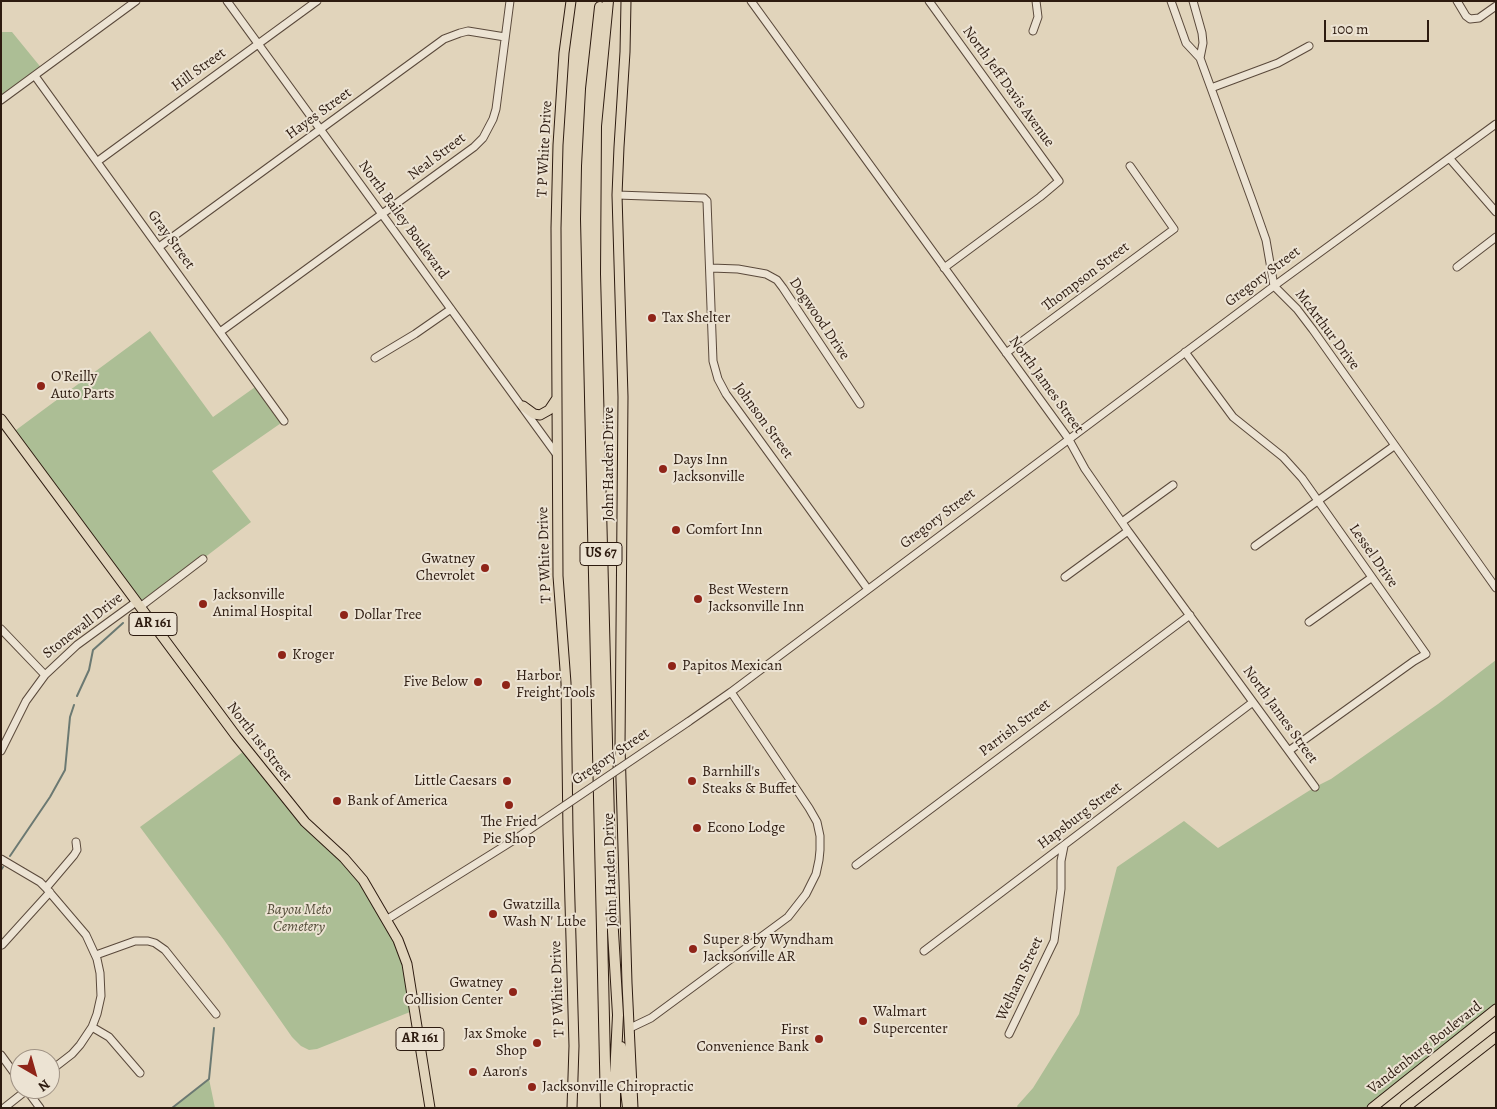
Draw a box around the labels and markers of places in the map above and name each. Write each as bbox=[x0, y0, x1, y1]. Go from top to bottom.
place label: Tax Shelter bbox=[662, 309, 730, 327]
marker: Tax Shelter bbox=[646, 312, 658, 324]
place label: O'Reilly Auto Parts bbox=[51, 368, 115, 403]
marker: O'Reilly Auto Parts bbox=[35, 380, 47, 392]
place label: Days Inn Jacksonville bbox=[673, 451, 745, 486]
marker: Days Inn Jacksonville bbox=[657, 463, 669, 475]
place label: Comfort Inn bbox=[686, 521, 763, 539]
marker: Comfort Inn bbox=[670, 524, 682, 536]
place label: Gwatney Chevrolet bbox=[416, 550, 475, 585]
marker: Gwatney Chevrolet bbox=[479, 562, 491, 574]
place label: Best Western Jacksonville Inn bbox=[708, 581, 804, 616]
place label: Jacksonville Animal Hospital bbox=[213, 586, 312, 621]
marker: Best Western Jacksonville Inn bbox=[692, 593, 704, 605]
marker: Jacksonville Animal Hospital bbox=[197, 598, 209, 610]
place label: Dollar Tree bbox=[354, 606, 422, 624]
marker: Dollar Tree bbox=[338, 609, 350, 621]
place label: Kroger bbox=[292, 646, 334, 664]
marker: Kroger bbox=[276, 649, 288, 661]
place label: Papitos Mexican bbox=[682, 657, 782, 675]
marker: Papitos Mexican bbox=[666, 660, 678, 672]
place label: Harbor Freight Tools bbox=[516, 667, 595, 702]
place label: Five Below bbox=[403, 673, 468, 691]
marker: Five Below bbox=[472, 676, 484, 688]
marker: Harbor Freight Tools bbox=[500, 679, 512, 691]
place label: Barnhill's Steaks & Buffet bbox=[702, 763, 796, 798]
place label: Little Caesars bbox=[414, 772, 497, 790]
marker: Little Caesars bbox=[501, 775, 513, 787]
marker: Barnhill's Steaks & Buffet bbox=[686, 775, 698, 787]
place label: Bank of America bbox=[347, 792, 448, 810]
marker: Bank of America bbox=[331, 795, 343, 807]
marker: The Fried Pie Shop bbox=[503, 799, 515, 811]
place label: The Fried Pie Shop bbox=[481, 813, 537, 848]
place label: Econo Lodge bbox=[707, 819, 785, 837]
marker: Econo Lodge bbox=[691, 822, 703, 834]
place label: Gwatzilla Wash N' Lube bbox=[503, 896, 586, 931]
marker: Gwatzilla Wash N' Lube bbox=[487, 908, 499, 920]
place label: Super 8 by Wyndham Jacksonville AR bbox=[703, 931, 834, 966]
marker: Super 8 by Wyndham Jacksonville AR bbox=[687, 943, 699, 955]
place label: Gwatney Collision Center bbox=[405, 974, 503, 1009]
marker: Gwatney Collision Center bbox=[507, 986, 519, 998]
place label: Walmart Supercenter bbox=[873, 1003, 948, 1038]
marker: Walmart Supercenter bbox=[857, 1015, 869, 1027]
place label: First Convenience Bank bbox=[697, 1021, 809, 1056]
place label: Jax Smoke Shop bbox=[464, 1025, 527, 1060]
marker: First Convenience Bank bbox=[813, 1033, 825, 1045]
marker: Jax Smoke Shop bbox=[531, 1037, 543, 1049]
place label: Aaron's bbox=[483, 1063, 528, 1081]
marker: Aaron's bbox=[467, 1066, 479, 1078]
place label: Jacksonville Chiropractic bbox=[542, 1078, 694, 1096]
marker: Jacksonville Chiropractic bbox=[526, 1081, 538, 1093]

